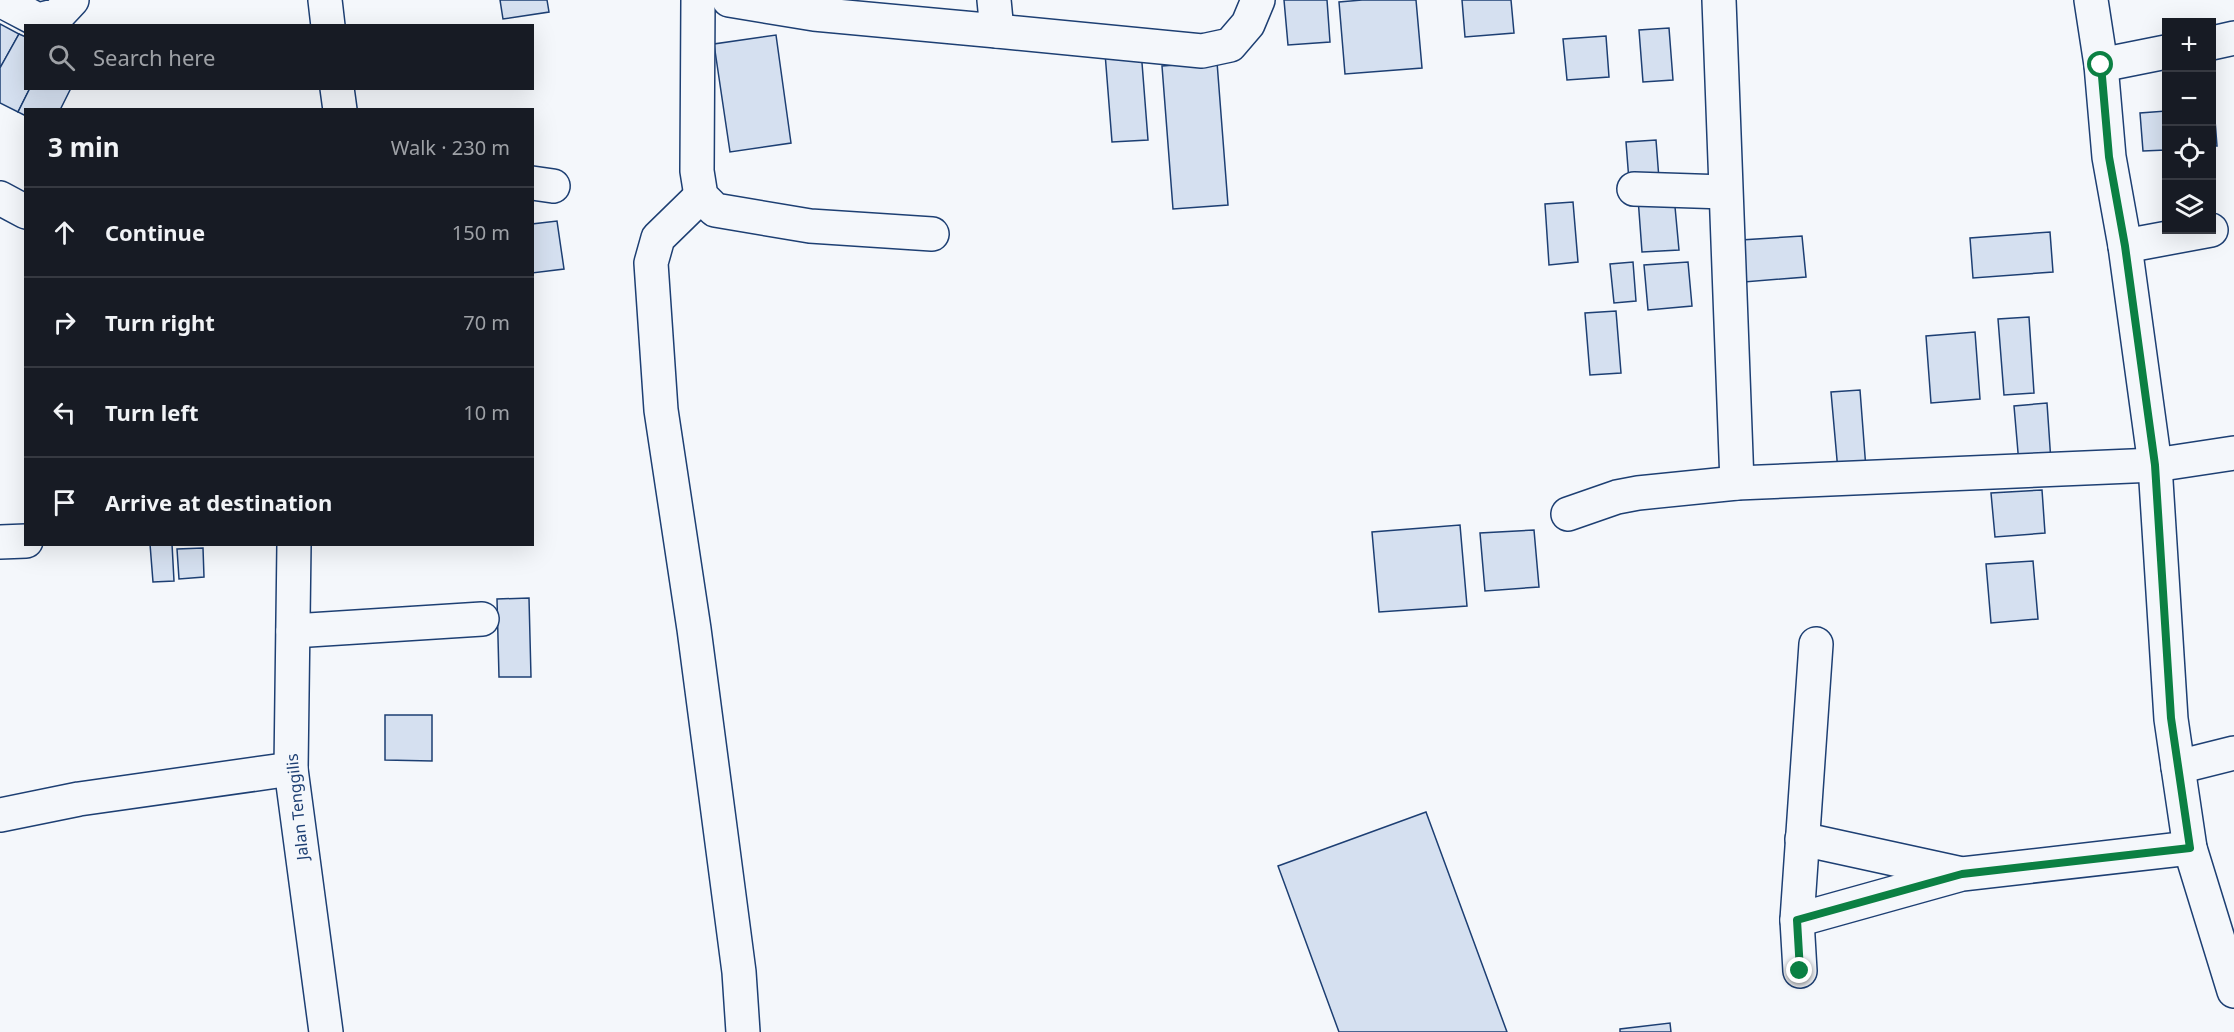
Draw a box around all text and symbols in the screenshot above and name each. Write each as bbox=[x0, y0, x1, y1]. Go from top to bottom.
map controls bbox=[2162, 18, 2216, 234]
button: + bbox=[2162, 18, 2216, 72]
search box bbox=[24, 24, 534, 90]
icon: search bbox=[45, 41, 78, 74]
text: Search here bbox=[93, 42, 215, 72]
route start bbox=[2087, 51, 2113, 77]
button: − bbox=[2162, 72, 2216, 126]
button: locate bbox=[2162, 126, 2216, 180]
text: 3 min bbox=[48, 129, 120, 165]
text: Walk · 230 m bbox=[391, 134, 510, 161]
button: layers bbox=[2162, 180, 2216, 234]
icon: ahead bbox=[48, 216, 81, 249]
text: Continue bbox=[105, 217, 205, 247]
text: 150 m bbox=[452, 219, 510, 246]
icon: right bbox=[48, 306, 81, 339]
text: Turn right bbox=[105, 307, 215, 337]
text: 70 m bbox=[463, 309, 510, 336]
icon: left bbox=[48, 396, 81, 429]
text: Turn left bbox=[105, 397, 199, 427]
text: 10 m bbox=[463, 399, 510, 426]
icon: arrive bbox=[48, 486, 81, 519]
text: Arrive at destination bbox=[105, 487, 332, 517]
street label: Jalan Tenggilis bbox=[280, 753, 314, 863]
route end bbox=[1786, 957, 1812, 983]

